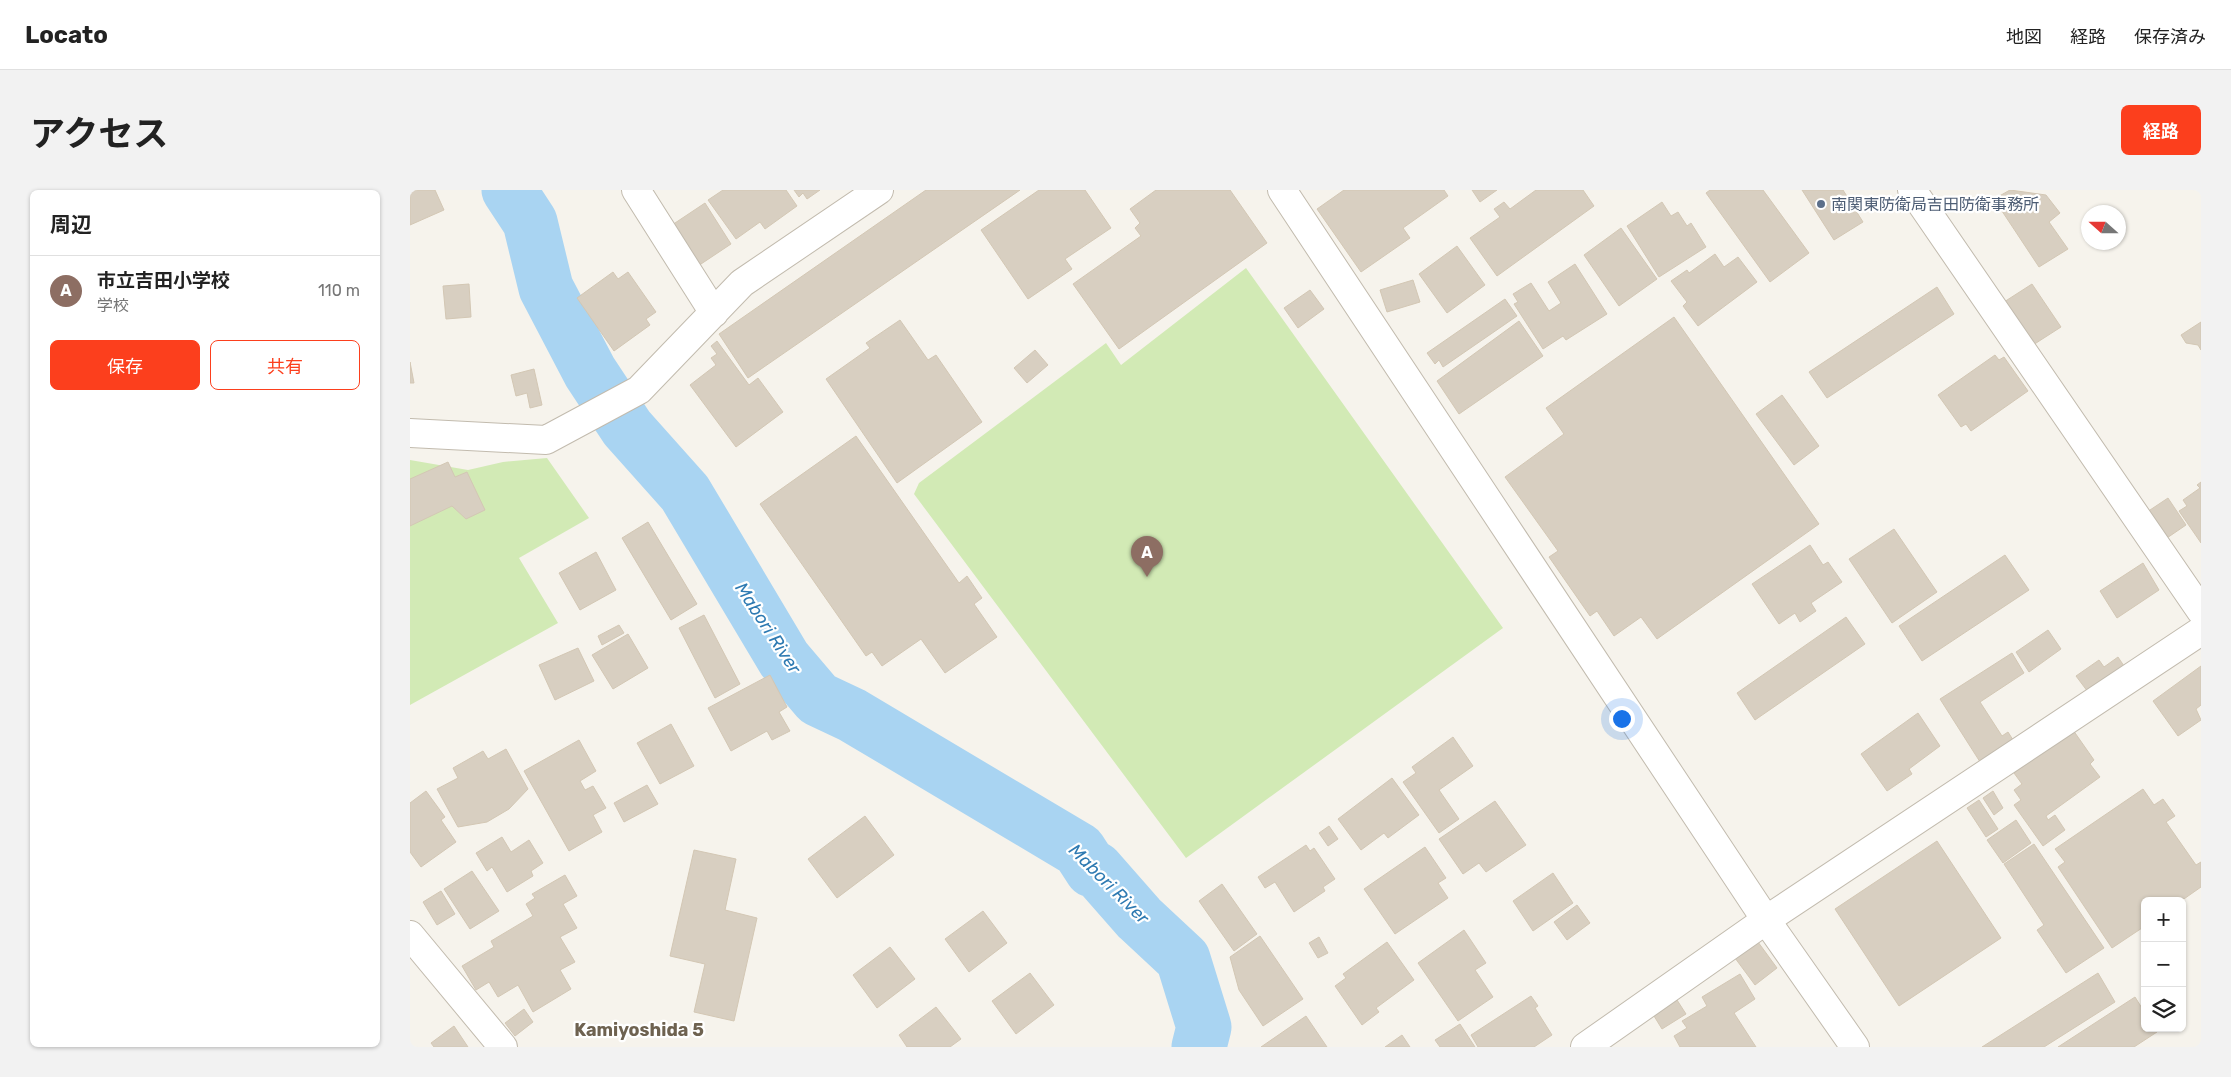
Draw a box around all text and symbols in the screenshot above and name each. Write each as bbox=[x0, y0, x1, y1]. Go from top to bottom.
text: Locato bbox=[25, 21, 108, 49]
text: 地図 bbox=[2006, 26, 2042, 48]
text: 経路 bbox=[2070, 26, 2106, 48]
text: 保存済み bbox=[2134, 26, 2206, 48]
button: 経路 bbox=[2121, 105, 2201, 155]
text: アクセス bbox=[30, 113, 168, 155]
place label: 南関東防衛局吉田防衛事務所 bbox=[1831, 195, 2039, 214]
marker: 南関東防衛局吉田防衛事務所 bbox=[1815, 198, 1827, 210]
north arrow bbox=[2081, 205, 2126, 250]
text: 周辺 bbox=[50, 212, 92, 237]
text: 市立吉田小学校 bbox=[97, 269, 230, 292]
text: A bbox=[60, 281, 72, 300]
text: 110 m bbox=[318, 281, 360, 300]
text: 学校 bbox=[97, 296, 129, 315]
button: 保存 bbox=[50, 340, 200, 390]
button: 共有 bbox=[210, 340, 360, 390]
pin: A bbox=[1131, 536, 1163, 577]
water label: Mabori River bbox=[730, 578, 806, 679]
your location bbox=[1609, 706, 1635, 732]
water label: Mabori River bbox=[1064, 839, 1154, 929]
map controls bbox=[2141, 897, 2186, 1032]
button: + bbox=[2141, 897, 2186, 942]
button: − bbox=[2141, 942, 2186, 987]
button: layers bbox=[2141, 987, 2186, 1032]
district label: Kamiyoshida 5 bbox=[574, 1019, 704, 1041]

